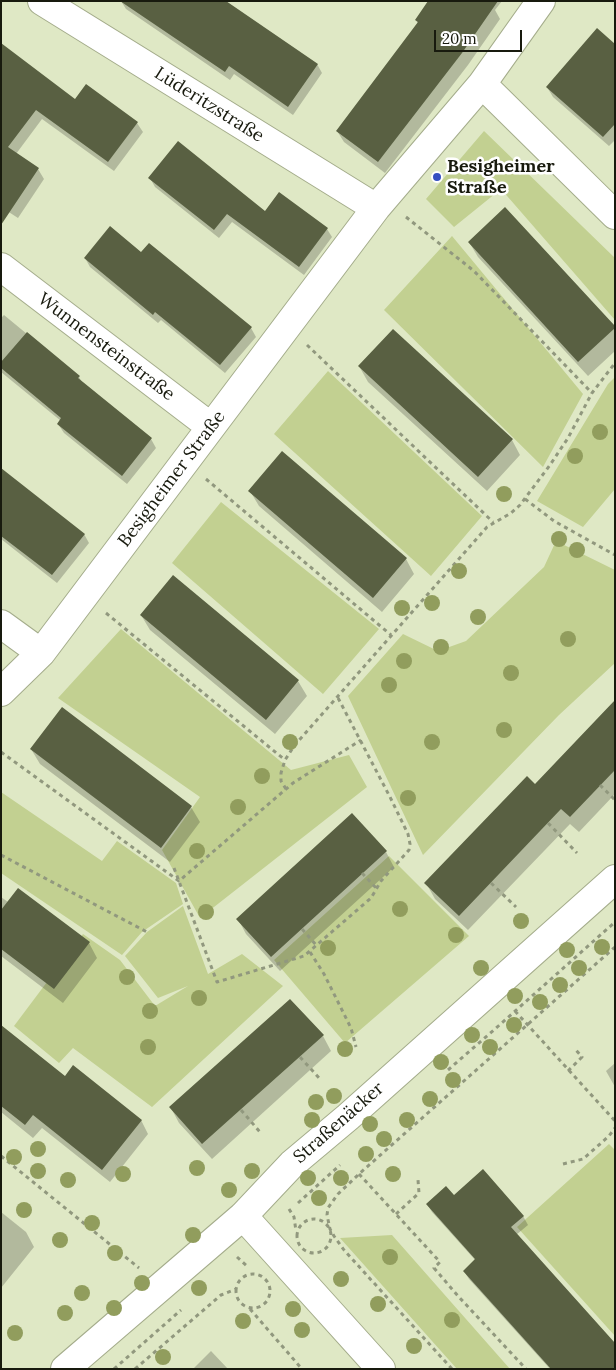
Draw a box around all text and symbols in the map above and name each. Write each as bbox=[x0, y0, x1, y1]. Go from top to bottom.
scale bar bbox=[436, 20, 524, 52]
text: 20 m bbox=[442, 29, 477, 48]
street label: Lüderitzstraße bbox=[150, 63, 268, 147]
place label: Besigheimer Straße bbox=[447, 156, 555, 198]
marker: Besigheimer Straße bbox=[431, 171, 443, 183]
street label: Wunnensteinstraße bbox=[33, 288, 179, 406]
street label: Besigheimer Straße bbox=[114, 407, 230, 551]
street label: Straßenäcker bbox=[289, 1078, 389, 1168]

